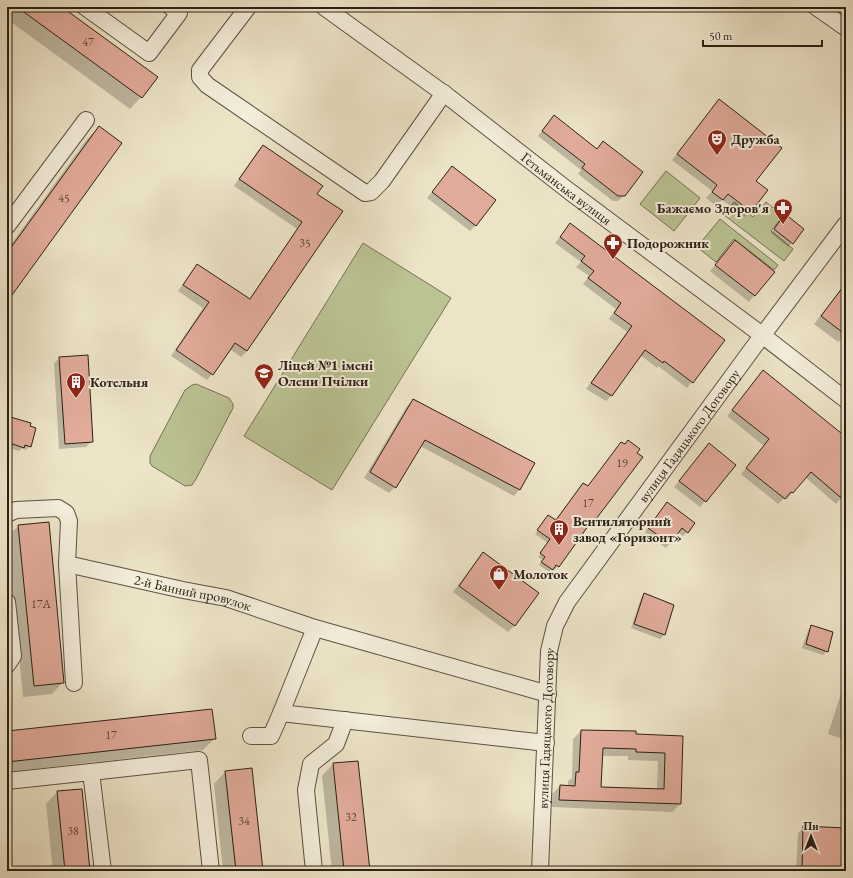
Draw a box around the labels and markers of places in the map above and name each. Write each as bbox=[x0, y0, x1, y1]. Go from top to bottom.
theatre icon: Дружба bbox=[706, 128, 728, 156]
place label: Дружба bbox=[731, 130, 780, 148]
pharmacy icon: Бажаємо Здоров'я bbox=[772, 197, 794, 225]
place label: Бажаємо Здоров'я bbox=[657, 199, 769, 217]
pharmacy icon: Подорожник bbox=[602, 232, 624, 260]
place label: Подорожник bbox=[627, 234, 709, 252]
place label: Ліцей №1 імені Олени Пчілки bbox=[278, 356, 373, 390]
school or university icon: Ліцей №1 імені Олени Пчілки bbox=[253, 362, 275, 390]
building icon: Котельня bbox=[65, 371, 87, 399]
place label: Котельня bbox=[90, 373, 149, 391]
place label: Вентиляторний завод «Горизонт» bbox=[573, 512, 682, 546]
building icon: Вентиляторний завод «Горизонт» bbox=[548, 518, 570, 546]
shop icon: Молоток bbox=[488, 563, 510, 591]
place label: Молоток bbox=[513, 565, 568, 583]

